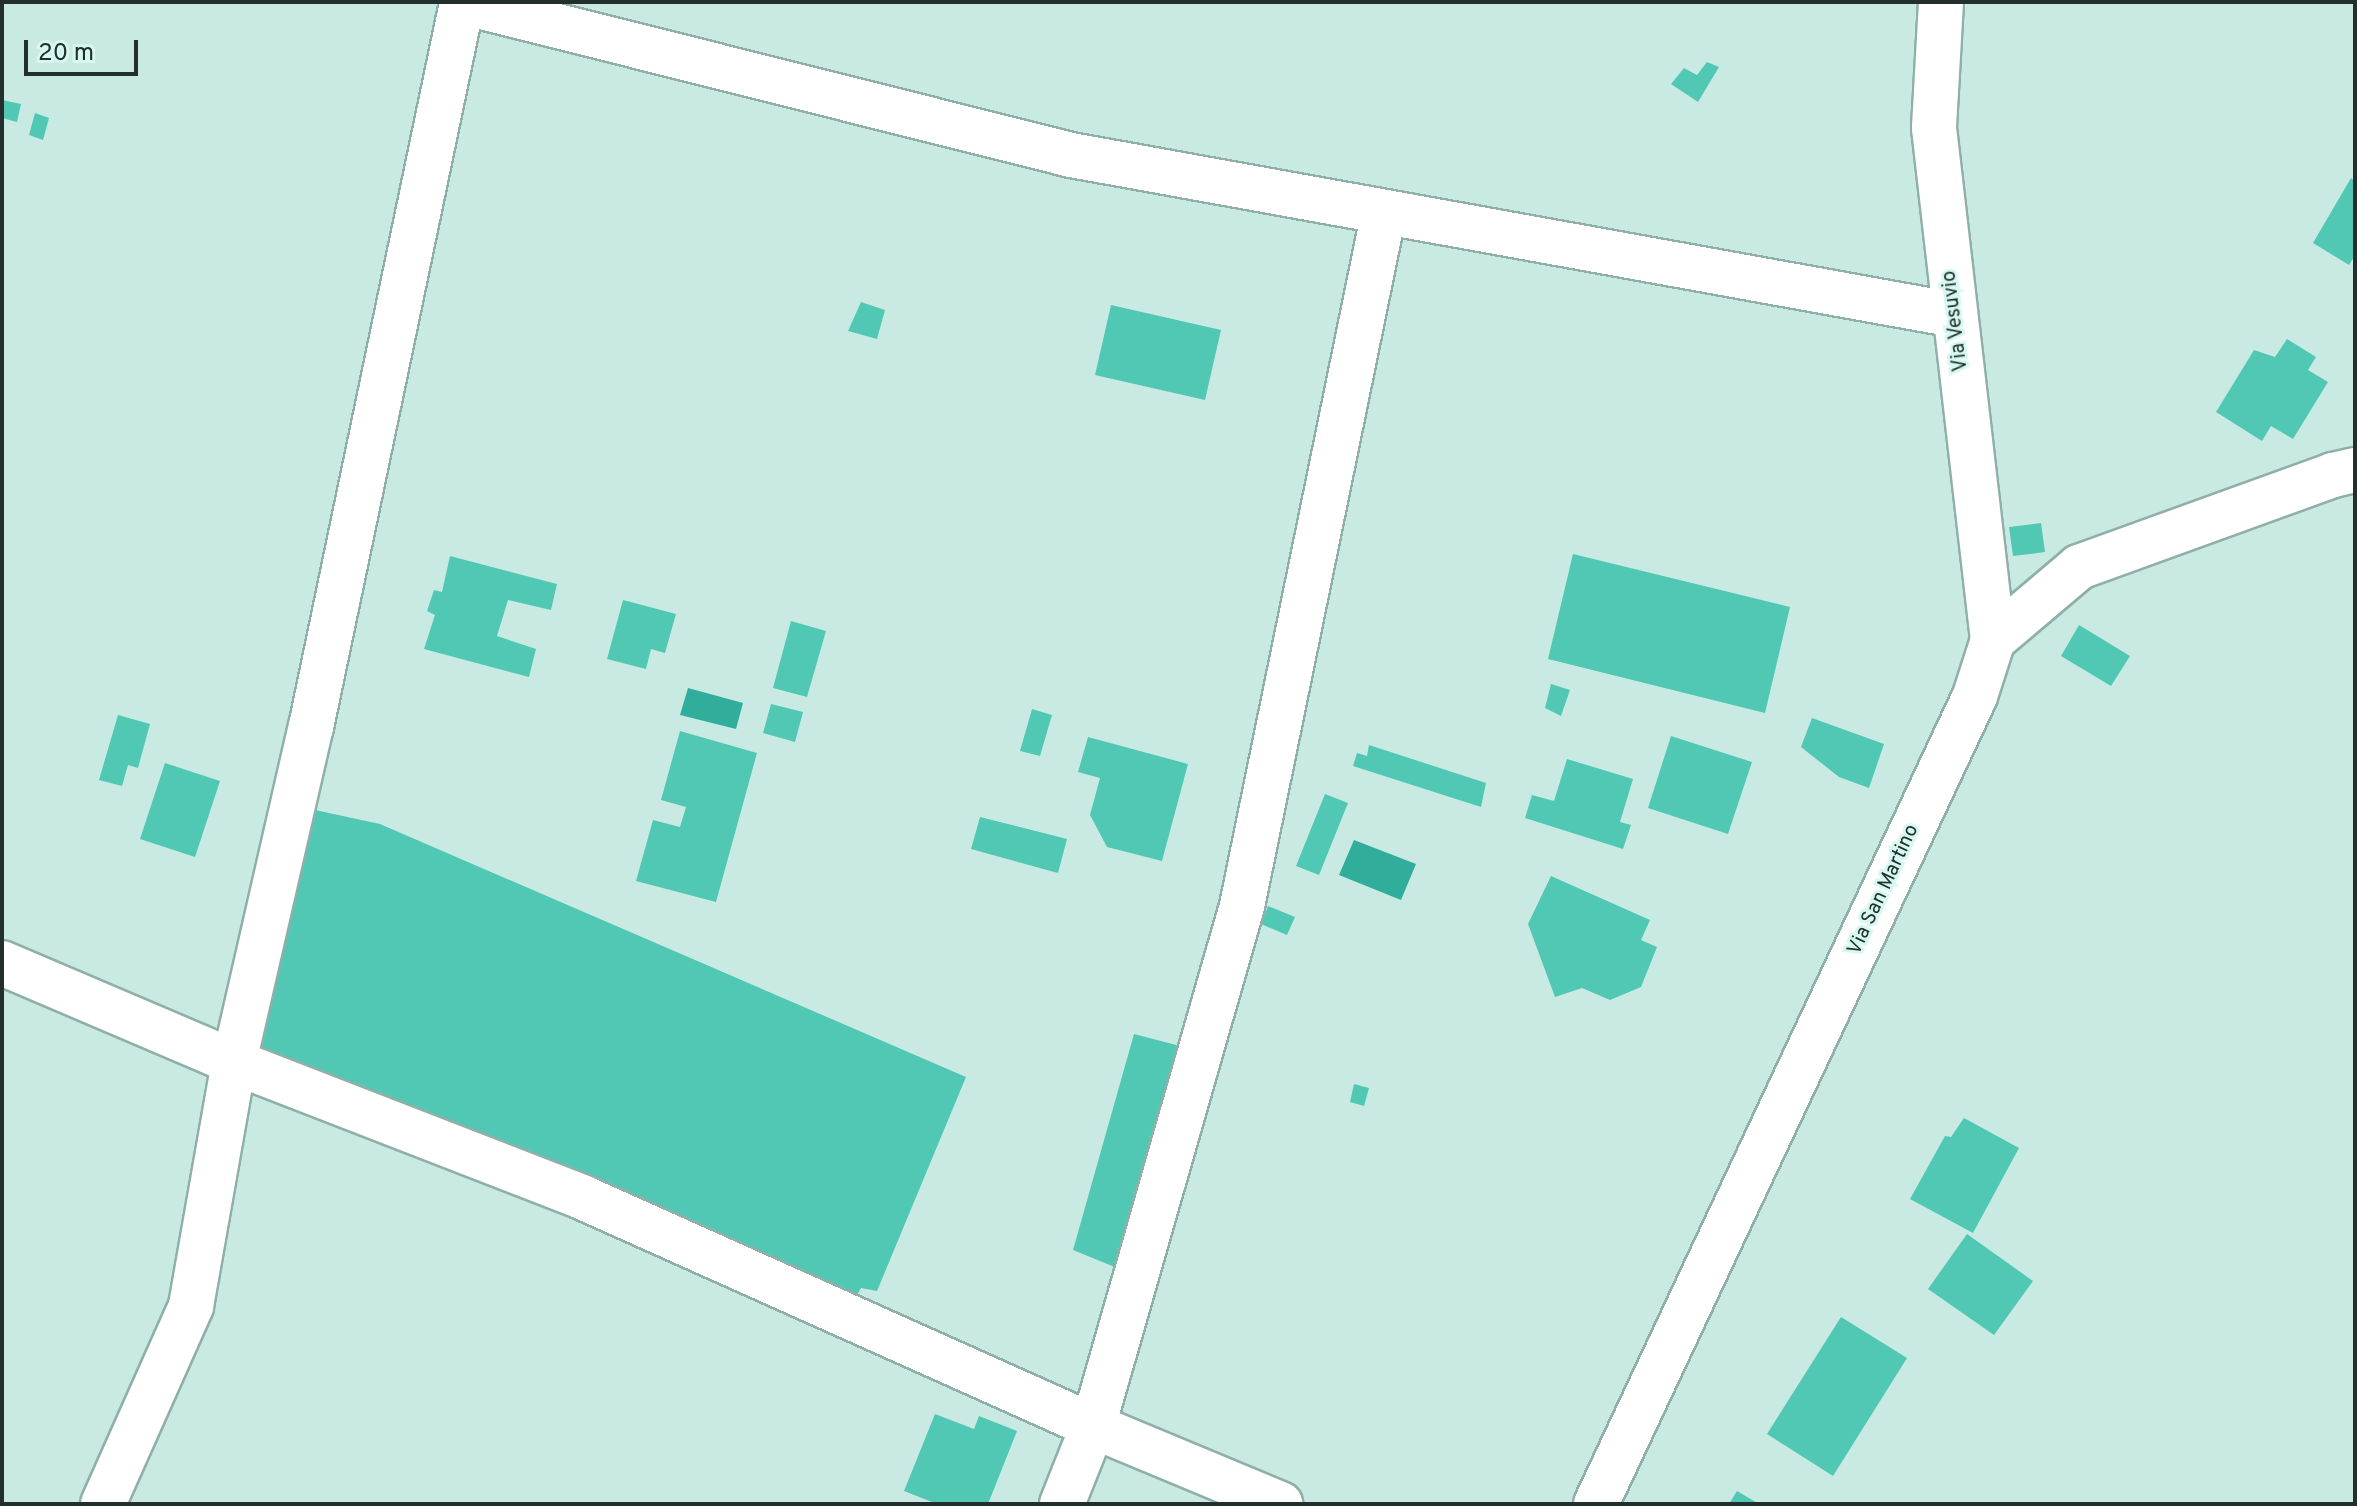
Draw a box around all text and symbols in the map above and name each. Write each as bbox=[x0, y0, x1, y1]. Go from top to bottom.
scale bar bbox=[28, 24, 142, 74]
text: 20 m bbox=[38, 39, 94, 69]
street label: Via Vesuvio bbox=[1938, 269, 1974, 373]
street label: Via San Martino bbox=[1843, 821, 1925, 959]

